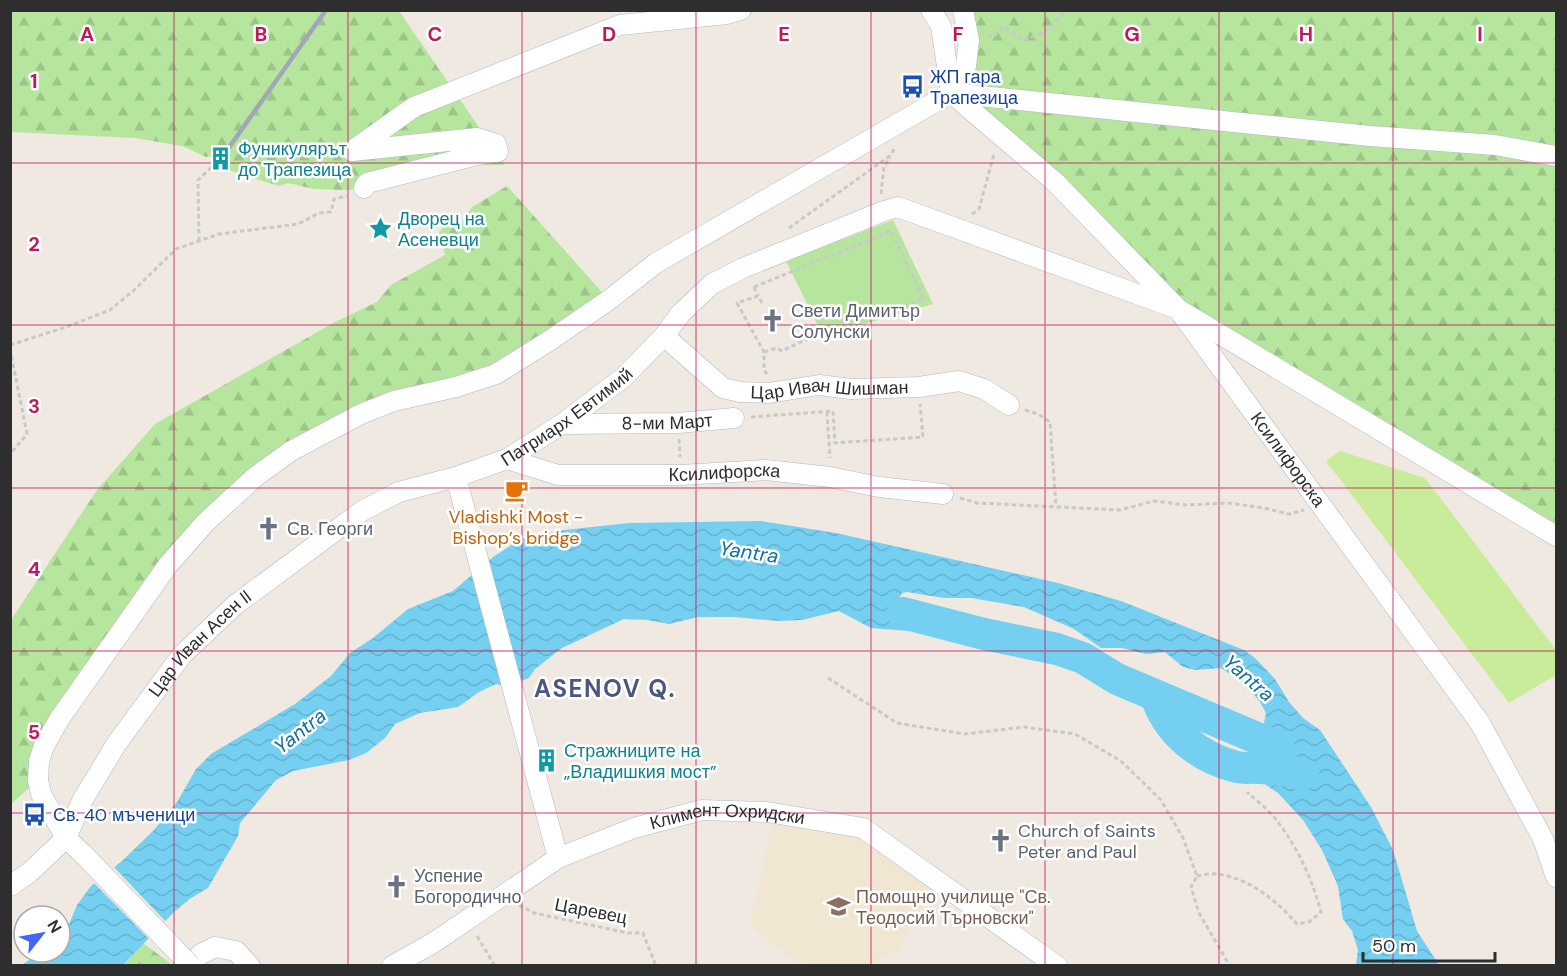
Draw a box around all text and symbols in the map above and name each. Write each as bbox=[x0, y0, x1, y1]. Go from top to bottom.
text: A bbox=[80, 21, 94, 47]
text: B bbox=[255, 21, 267, 47]
text: C bbox=[428, 21, 442, 47]
text: D bbox=[602, 21, 616, 47]
text: E bbox=[778, 21, 790, 47]
text: F bbox=[952, 21, 964, 47]
text: G bbox=[1124, 21, 1140, 47]
text: H bbox=[1299, 21, 1313, 47]
text: I bbox=[1477, 21, 1483, 47]
place label: ЖП гара Трапезица bbox=[930, 65, 1019, 110]
text: 1 bbox=[30, 68, 38, 94]
bus stop icon: ЖП гара Трапезица bbox=[899, 74, 925, 100]
place label: Фуникулярът до Трапезица bbox=[238, 137, 352, 182]
building icon: Фуникулярът до Трапезица bbox=[207, 146, 233, 172]
place label: Дворец на Асеневци bbox=[398, 207, 486, 252]
place icon: Дворец на Асеневци bbox=[367, 216, 393, 242]
text: 2 bbox=[28, 231, 40, 257]
place label: Свети Димитър Солунски bbox=[791, 299, 920, 344]
church icon: Свети Димитър Солунски bbox=[760, 308, 786, 334]
street label: Патриарх Евтимий bbox=[496, 363, 638, 472]
street label: Цар Иван Шишман bbox=[750, 373, 909, 406]
text: 3 bbox=[28, 393, 40, 419]
street label: Ксилифорска bbox=[1245, 407, 1331, 513]
street label: 8-ми Март bbox=[621, 408, 713, 435]
street label: Ксилифорска bbox=[668, 458, 783, 487]
cafe icon: Vladishki Most - Bishop’s bridge bbox=[503, 478, 529, 504]
place label: Vladishki Most - Bishop’s bridge bbox=[448, 505, 584, 550]
church icon: Св. Георги bbox=[256, 516, 282, 542]
place label: Св. Георги bbox=[287, 517, 373, 541]
water label: Yantra bbox=[718, 535, 780, 569]
text: 4 bbox=[28, 556, 41, 582]
street label: Цар Иван Асен II bbox=[143, 585, 256, 702]
water label: Yantra bbox=[1218, 649, 1280, 707]
district label: ASENOV Q. bbox=[534, 673, 676, 704]
water label: Yantra bbox=[269, 703, 331, 759]
text: 5 bbox=[28, 719, 40, 745]
place label: Стражниците на „Владишкия мост” bbox=[564, 739, 717, 784]
building icon: Стражниците на „Владишкия мост” bbox=[533, 748, 559, 774]
street label: Климент Охридски bbox=[647, 798, 807, 835]
bus stop icon: Св. 40 мъченици bbox=[22, 802, 48, 828]
place label: Св. 40 мъченици bbox=[53, 803, 195, 827]
place label: Church of Saints Peter and Paul bbox=[1018, 819, 1156, 864]
church icon: Church of Saints Peter and Paul bbox=[987, 828, 1013, 854]
place label: Успение Богородично bbox=[414, 864, 522, 909]
church icon: Успение Богородично bbox=[383, 873, 409, 899]
place label: Помощно училище "Св. Теодосий Търновски" bbox=[856, 885, 1051, 930]
street label: Царевец bbox=[553, 892, 629, 930]
school or university icon: Помощно училище "Св. Теодосий Търновски" bbox=[825, 894, 851, 920]
north arrow bbox=[12, 904, 72, 964]
text: N bbox=[42, 916, 66, 937]
scale bar bbox=[1363, 925, 1495, 963]
text: 50 m bbox=[1372, 934, 1416, 958]

